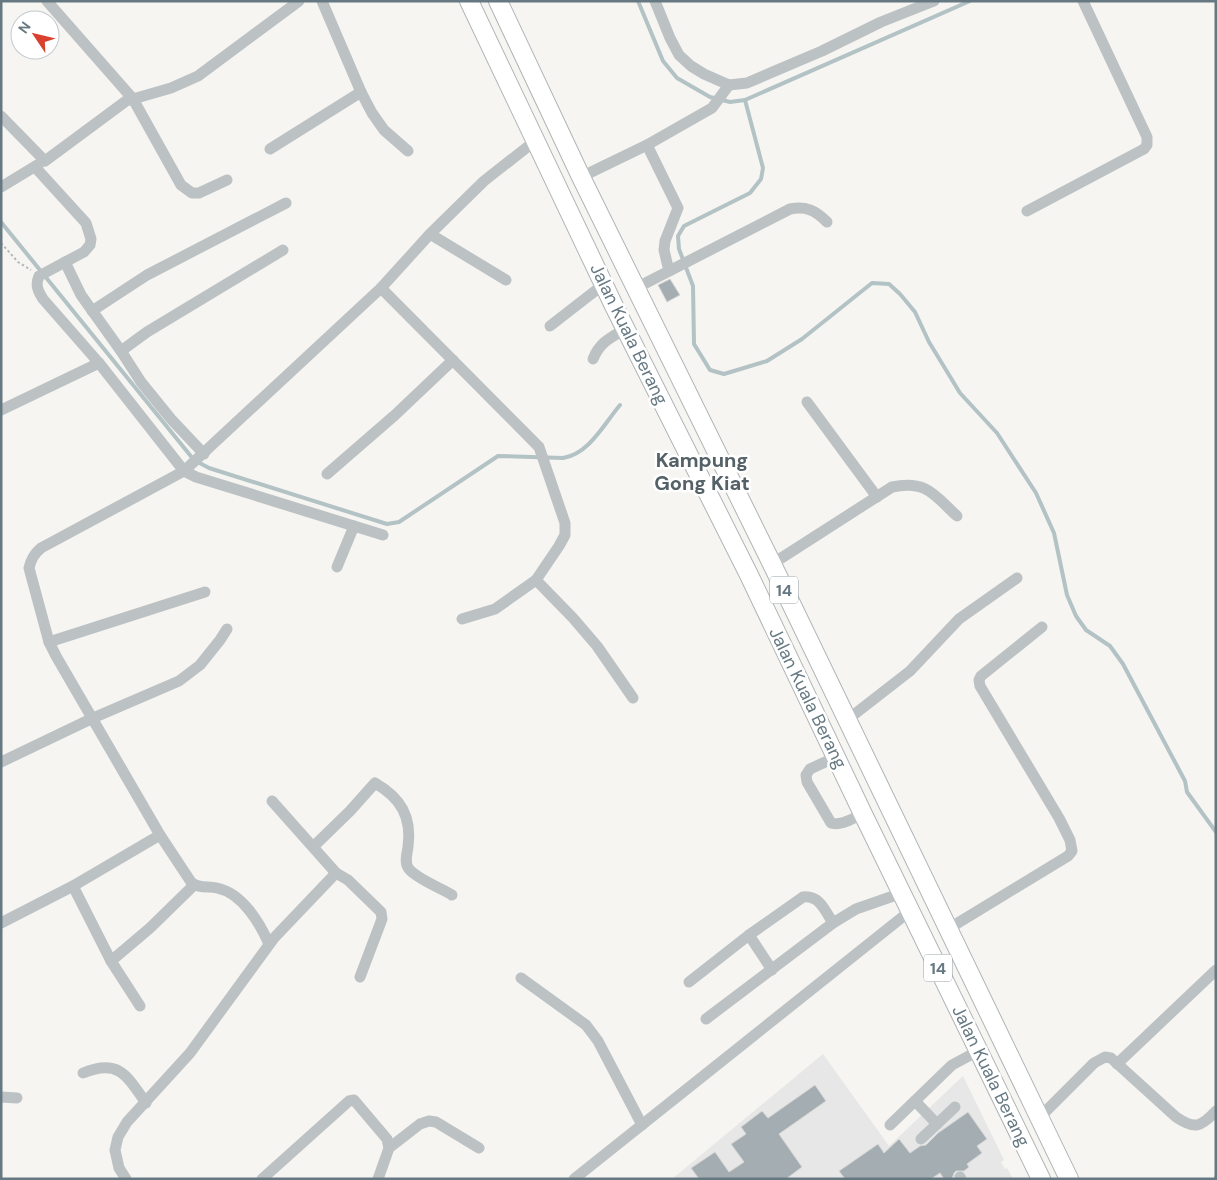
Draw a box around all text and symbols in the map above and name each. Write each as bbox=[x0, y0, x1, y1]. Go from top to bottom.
north arrow bbox=[10, 10, 60, 60]
text: N bbox=[14, 18, 35, 37]
street label: Jalan Kuala Berang bbox=[584, 259, 674, 409]
district label: Kampung Gong Kiat bbox=[654, 447, 750, 496]
road number: 14 bbox=[770, 576, 798, 604]
street label: Jalan Kuala Berang bbox=[763, 623, 853, 773]
road number: 14 bbox=[924, 954, 952, 981]
street label: Jalan Kuala Berang bbox=[946, 1001, 1036, 1151]

